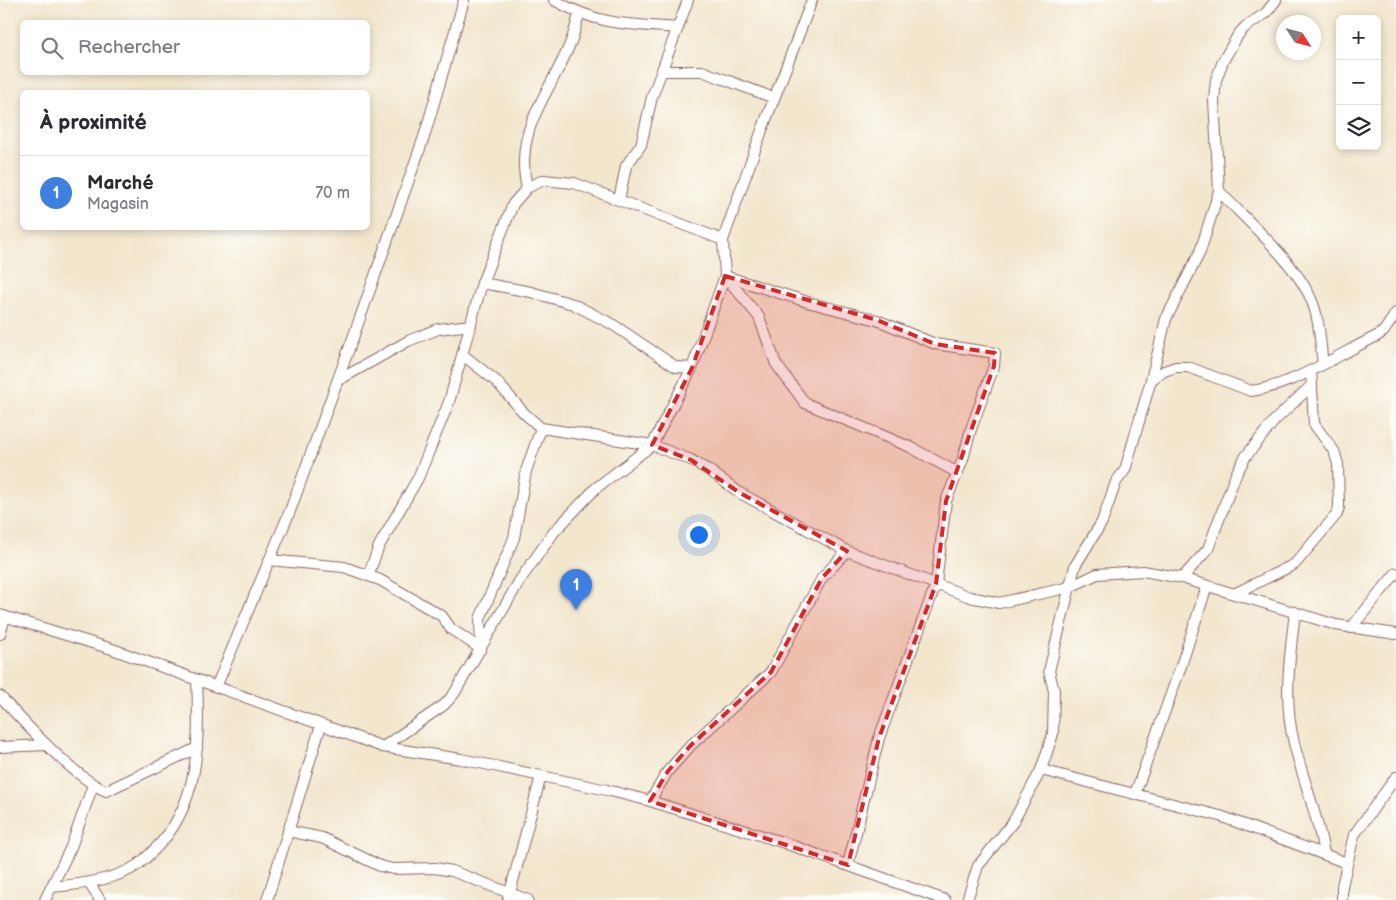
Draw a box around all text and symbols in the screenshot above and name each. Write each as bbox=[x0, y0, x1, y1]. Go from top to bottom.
north arrow bbox=[1276, 15, 1321, 60]
map controls bbox=[1336, 15, 1381, 150]
button: + bbox=[1336, 15, 1381, 60]
search box bbox=[20, 20, 370, 75]
icon: search bbox=[38, 34, 66, 62]
text: Rechercher bbox=[78, 36, 180, 59]
button: − bbox=[1336, 60, 1381, 105]
button: layers bbox=[1336, 105, 1381, 150]
text: À proximité bbox=[40, 110, 147, 135]
text: Marché bbox=[87, 172, 153, 195]
text: 1 bbox=[53, 184, 59, 203]
text: 70 m bbox=[315, 184, 350, 203]
text: Magasin bbox=[87, 195, 149, 214]
your location bbox=[686, 522, 712, 548]
pin: 1 bbox=[560, 569, 592, 610]

